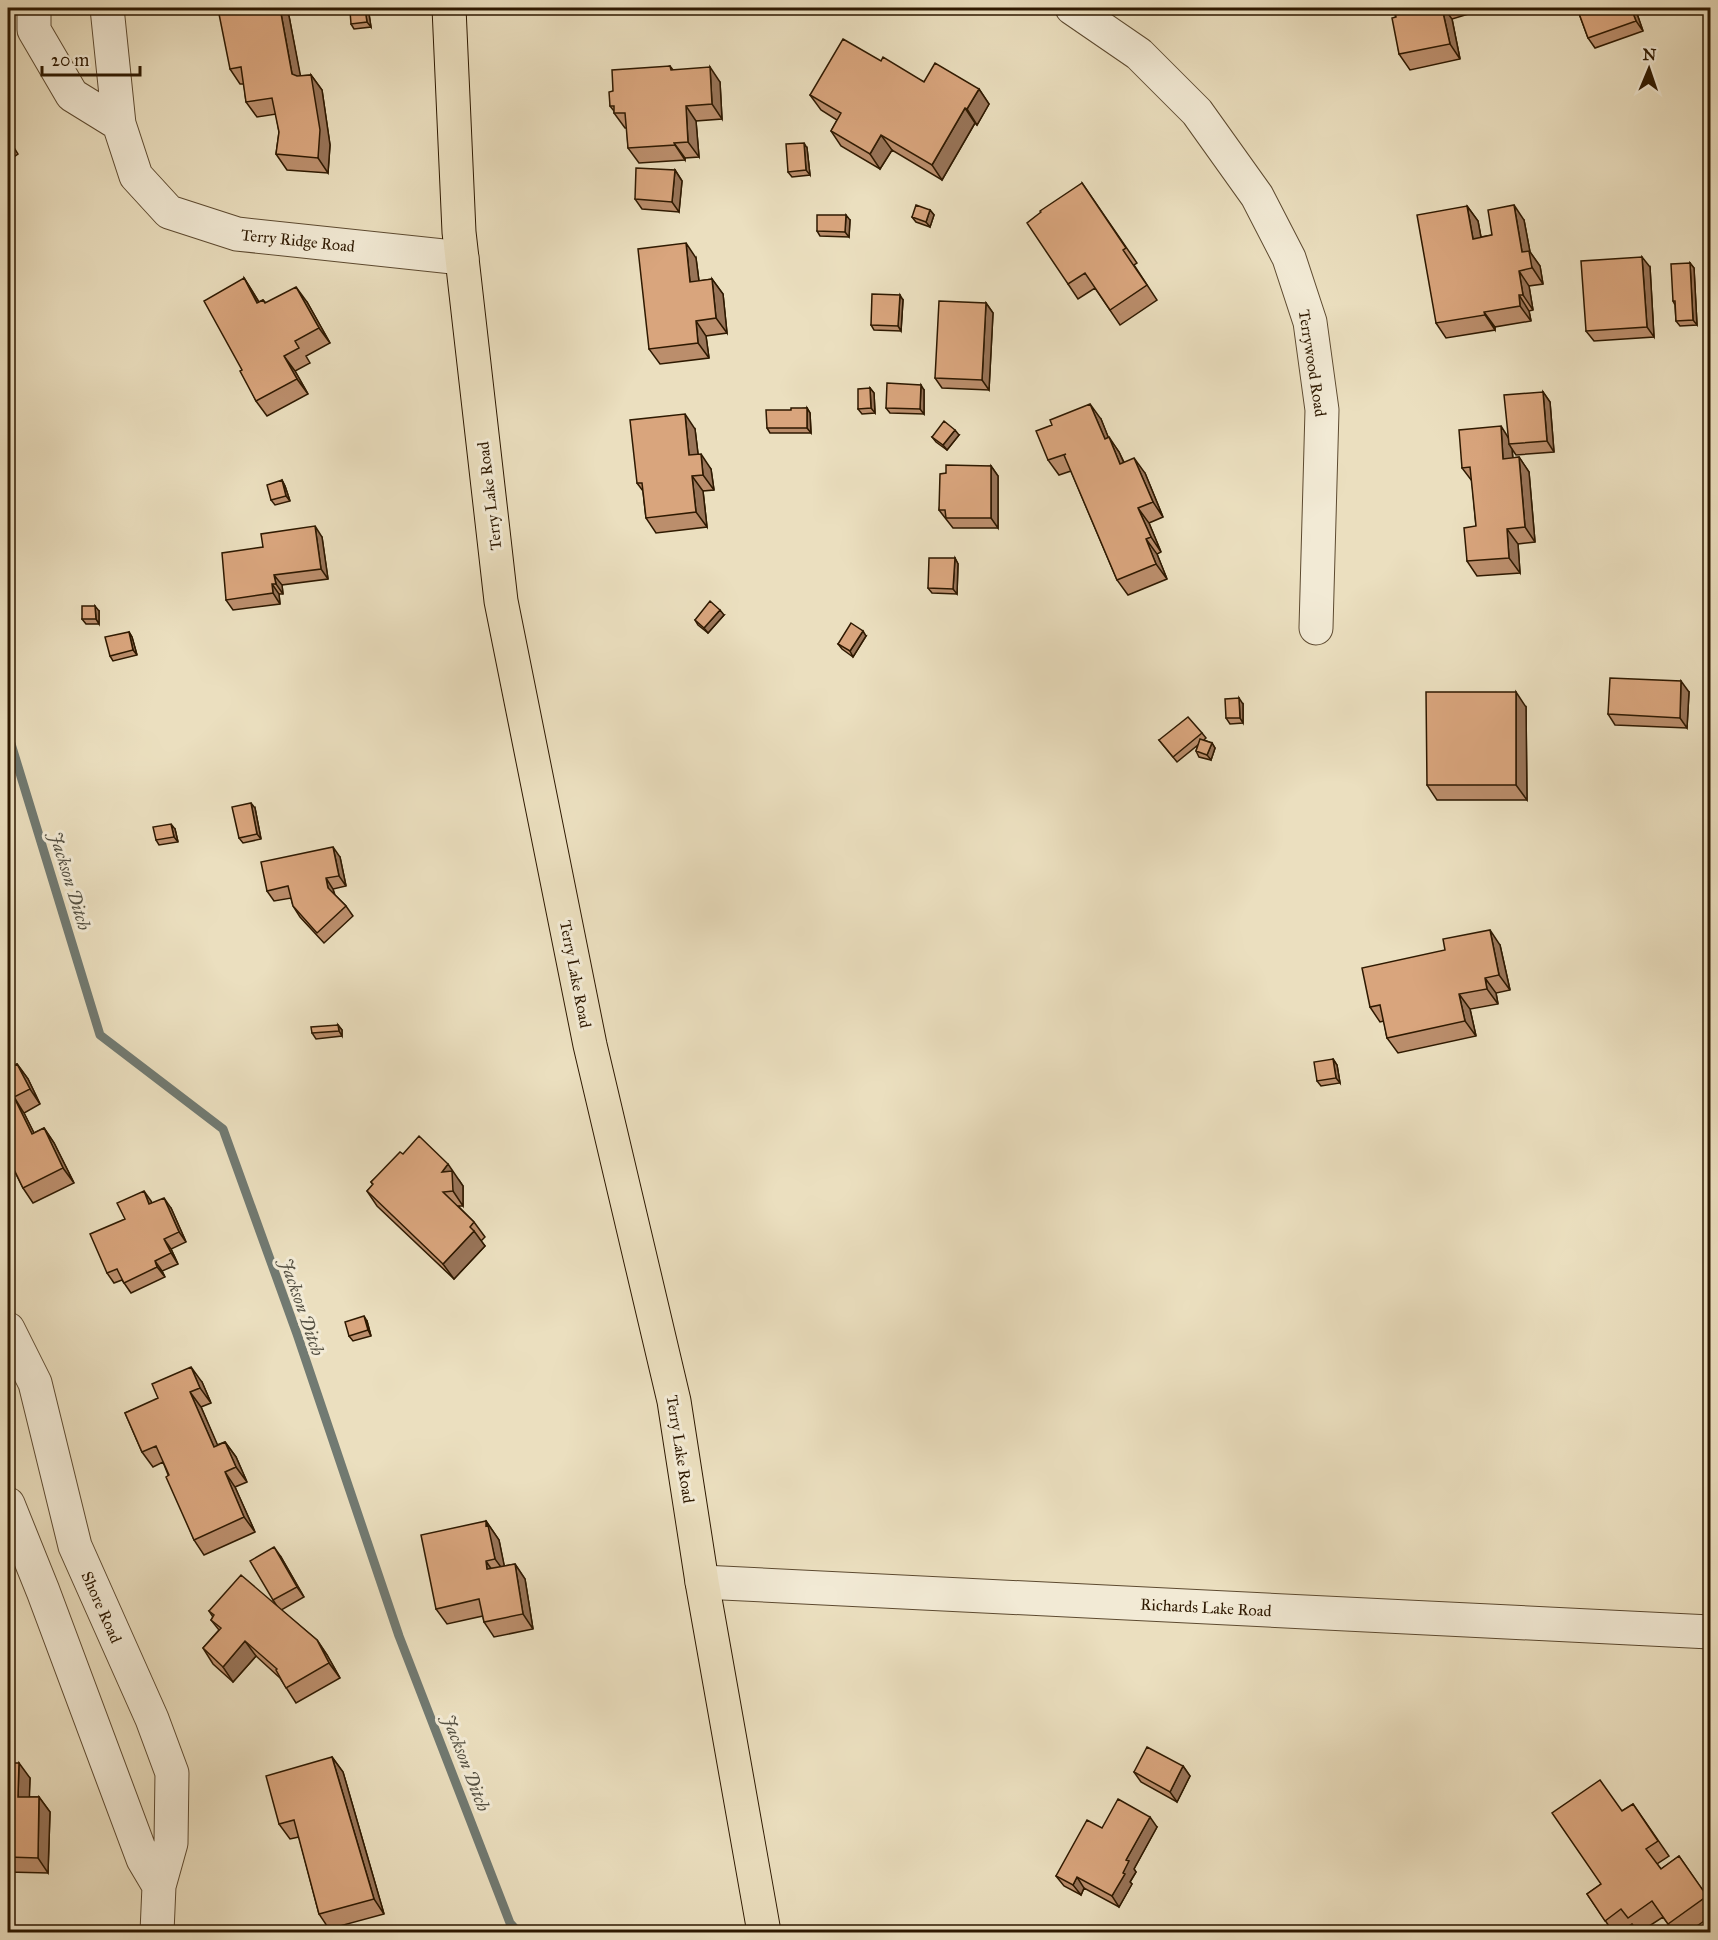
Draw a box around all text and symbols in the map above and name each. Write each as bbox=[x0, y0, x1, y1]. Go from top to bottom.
scale bar bbox=[42, 39, 140, 77]
north arrow bbox=[1619, 39, 1679, 99]
text: N bbox=[1642, 45, 1657, 64]
text: 20 m bbox=[51, 49, 89, 71]
street label: Terry Ridge Road bbox=[240, 225, 356, 257]
street label: Terrywood Road bbox=[1295, 308, 1330, 418]
street label: Terry Lake Road bbox=[473, 441, 506, 551]
water label: Jackson Ditch bbox=[44, 828, 95, 933]
street label: Terry Lake Road bbox=[556, 919, 595, 1030]
water label: Jackson Ditch bbox=[275, 1254, 329, 1359]
street label: Terry Lake Road bbox=[663, 1394, 698, 1505]
street label: Shore Road bbox=[77, 1569, 126, 1646]
street label: Richards Lake Road bbox=[1140, 1595, 1272, 1620]
water label: Jackson Ditch bbox=[437, 1711, 495, 1815]

